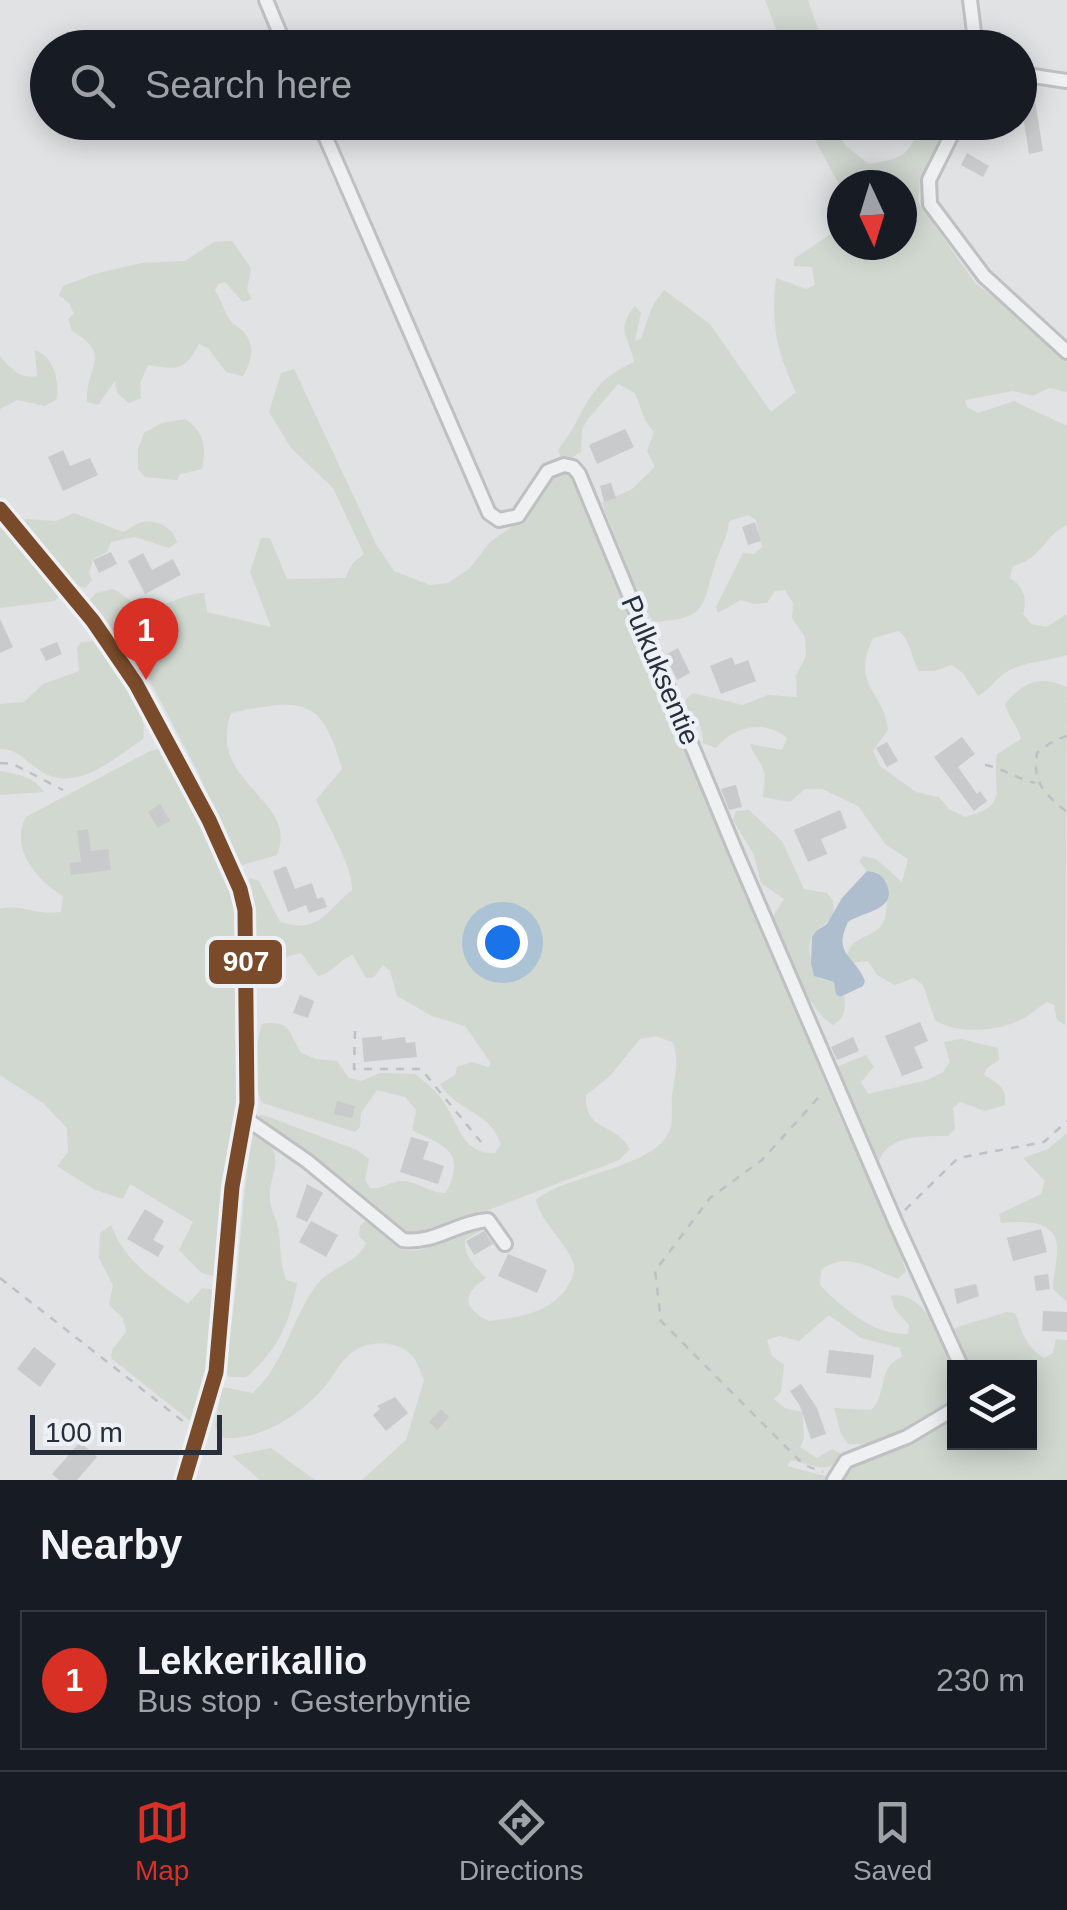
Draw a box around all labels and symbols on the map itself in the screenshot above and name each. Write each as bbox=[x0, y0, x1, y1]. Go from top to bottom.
north arrow bbox=[827, 170, 917, 260]
street label: Pulkuksentie bbox=[615, 591, 706, 749]
pin: 1 bbox=[114, 598, 178, 680]
your location bbox=[477, 917, 528, 968]
line badge: 907 bbox=[207, 938, 284, 986]
text: 907 bbox=[223, 946, 269, 977]
scale bar bbox=[30, 1410, 222, 1454]

